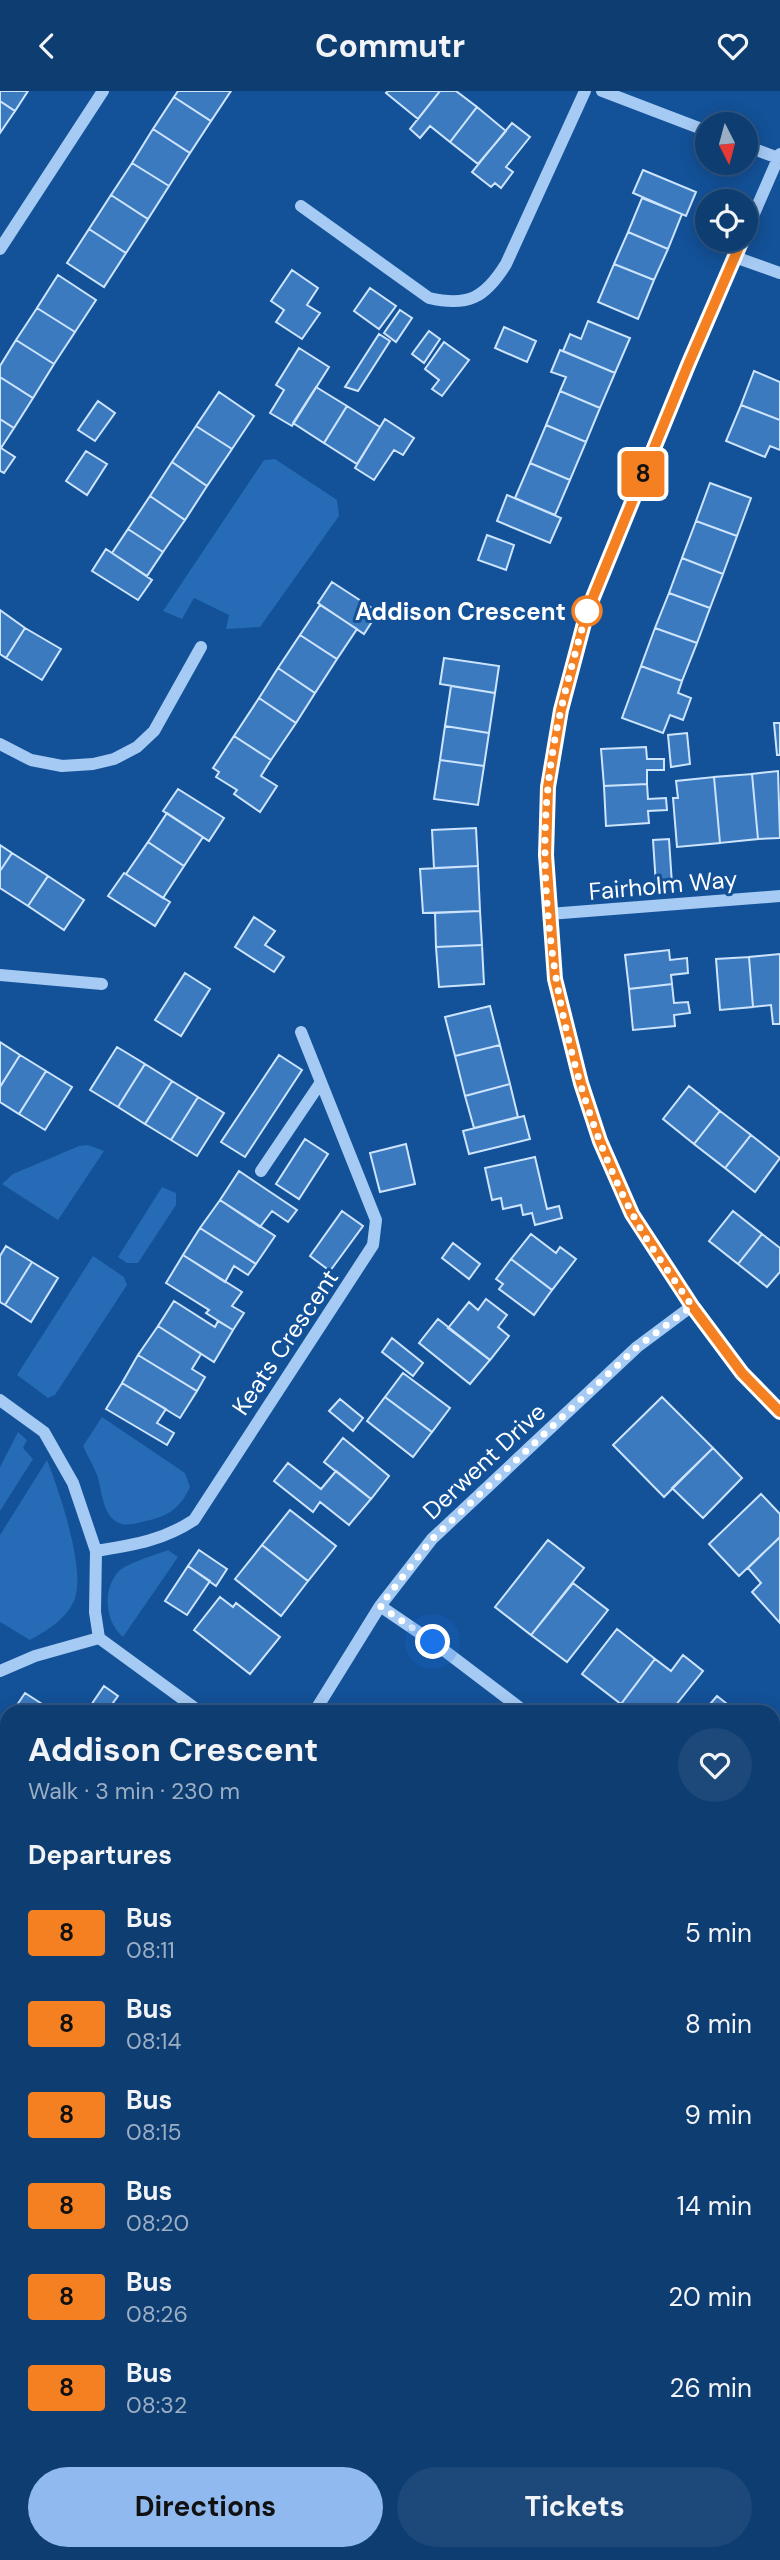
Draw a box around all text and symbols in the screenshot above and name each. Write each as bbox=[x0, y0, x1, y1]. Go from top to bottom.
text: Commutr bbox=[315, 25, 465, 67]
icon: back bbox=[28, 27, 66, 65]
icon: heart bbox=[714, 27, 752, 65]
north arrow bbox=[695, 112, 758, 175]
map controls bbox=[695, 112, 758, 252]
button: locate bbox=[695, 189, 758, 252]
line badge: 8 bbox=[620, 451, 666, 497]
text: 8 bbox=[635, 458, 651, 489]
place label: Addison Crescent bbox=[355, 596, 566, 627]
marker: Addison Crescent bbox=[572, 596, 602, 626]
street label: Fairholm Way bbox=[587, 863, 739, 907]
street label: Keats Crescent bbox=[225, 1263, 345, 1421]
street label: Derwent Drive bbox=[416, 1396, 552, 1526]
your location bbox=[415, 1624, 450, 1659]
text: Addison Crescent bbox=[28, 1728, 318, 1771]
button: heart bbox=[678, 1728, 752, 1802]
text: Walk · 3 min · 230 m bbox=[28, 1776, 240, 1806]
text: Departures bbox=[28, 1838, 172, 1872]
text: Bus bbox=[126, 1901, 172, 1935]
text: 5 min bbox=[685, 1916, 752, 1950]
text: 8 bbox=[59, 1917, 74, 1948]
text: 08:11 bbox=[126, 1935, 175, 1965]
text: Bus bbox=[126, 1992, 172, 2026]
text: 8 min bbox=[685, 2007, 752, 2041]
text: 8 bbox=[59, 2008, 74, 2039]
text: 08:14 bbox=[126, 2026, 182, 2056]
text: Bus bbox=[126, 2083, 172, 2117]
text: 9 min bbox=[684, 2098, 752, 2132]
text: 8 bbox=[59, 2099, 74, 2130]
text: 08:15 bbox=[126, 2117, 182, 2147]
text: Bus bbox=[126, 2174, 172, 2208]
text: 14 min bbox=[677, 2189, 752, 2223]
text: 8 bbox=[59, 2190, 74, 2221]
text: 08:20 bbox=[126, 2208, 189, 2238]
text: Bus bbox=[126, 2265, 172, 2299]
text: 20 min bbox=[668, 2280, 752, 2314]
text: 8 bbox=[59, 2281, 74, 2312]
text: 08:26 bbox=[126, 2299, 188, 2329]
text: Bus bbox=[126, 2356, 172, 2390]
text: 26 min bbox=[669, 2371, 752, 2405]
text: 8 bbox=[59, 2372, 74, 2403]
text: 08:32 bbox=[126, 2390, 187, 2420]
button: Directions bbox=[28, 2467, 383, 2547]
button: Tickets bbox=[397, 2467, 752, 2547]

